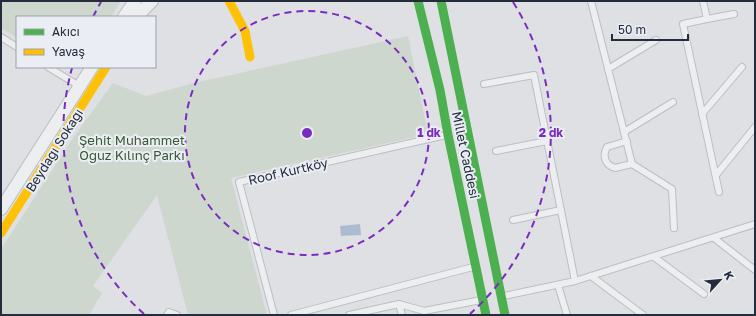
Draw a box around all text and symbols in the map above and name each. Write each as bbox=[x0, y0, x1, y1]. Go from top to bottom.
legend bbox=[16, 16, 156, 68]
scale bar bbox=[612, 16, 688, 42]
text: 50 m bbox=[618, 22, 646, 37]
text: Akıcı bbox=[52, 24, 80, 39]
text: Yavaş bbox=[52, 44, 85, 59]
street label: Beydağı Sokağı bbox=[22, 105, 86, 195]
street label: Millet Caddesi bbox=[449, 110, 483, 200]
text: 1 dk bbox=[417, 125, 441, 140]
text: 2 dk bbox=[539, 125, 563, 140]
centre of rings bbox=[300, 126, 314, 140]
park label: Şehit Muhammet Oğuz Kılınç Parkı bbox=[79, 132, 185, 163]
street label: Roof Kurtköy bbox=[247, 154, 330, 188]
north arrow bbox=[700, 260, 740, 300]
text: K bbox=[722, 269, 737, 282]

